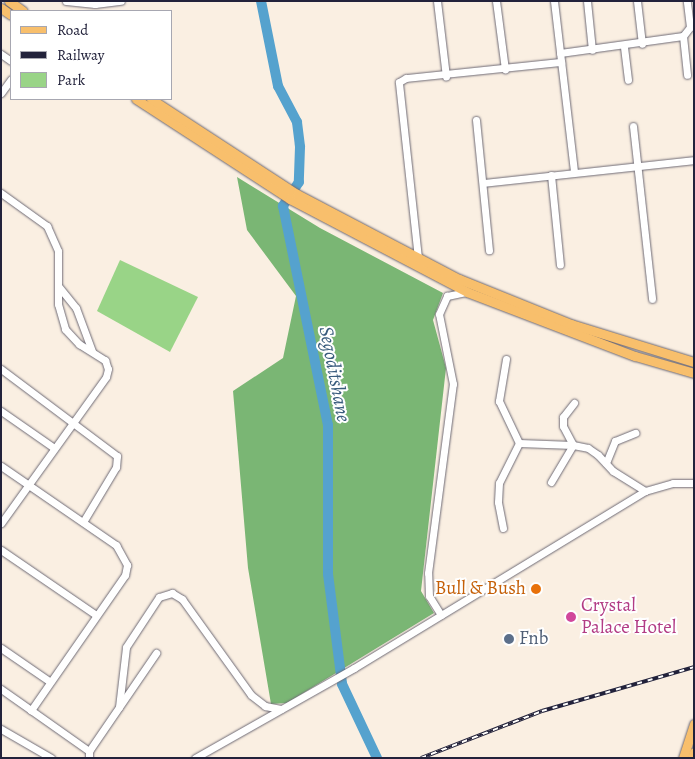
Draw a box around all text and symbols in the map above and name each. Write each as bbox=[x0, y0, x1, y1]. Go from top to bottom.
legend bbox=[10, 10, 172, 100]
text: Road bbox=[57, 20, 88, 40]
text: Railway bbox=[57, 45, 104, 65]
text: Park bbox=[57, 70, 85, 90]
water label: Segoditshane bbox=[314, 324, 356, 424]
place label: Bull & Bush bbox=[435, 578, 526, 600]
marker: Bull & Bush bbox=[530, 583, 542, 595]
place label: Crystal Palace Hotel bbox=[581, 595, 676, 639]
marker: Crystal Palace Hotel bbox=[565, 611, 577, 623]
place label: Fnb bbox=[519, 628, 548, 650]
marker: Fnb bbox=[503, 633, 515, 645]

